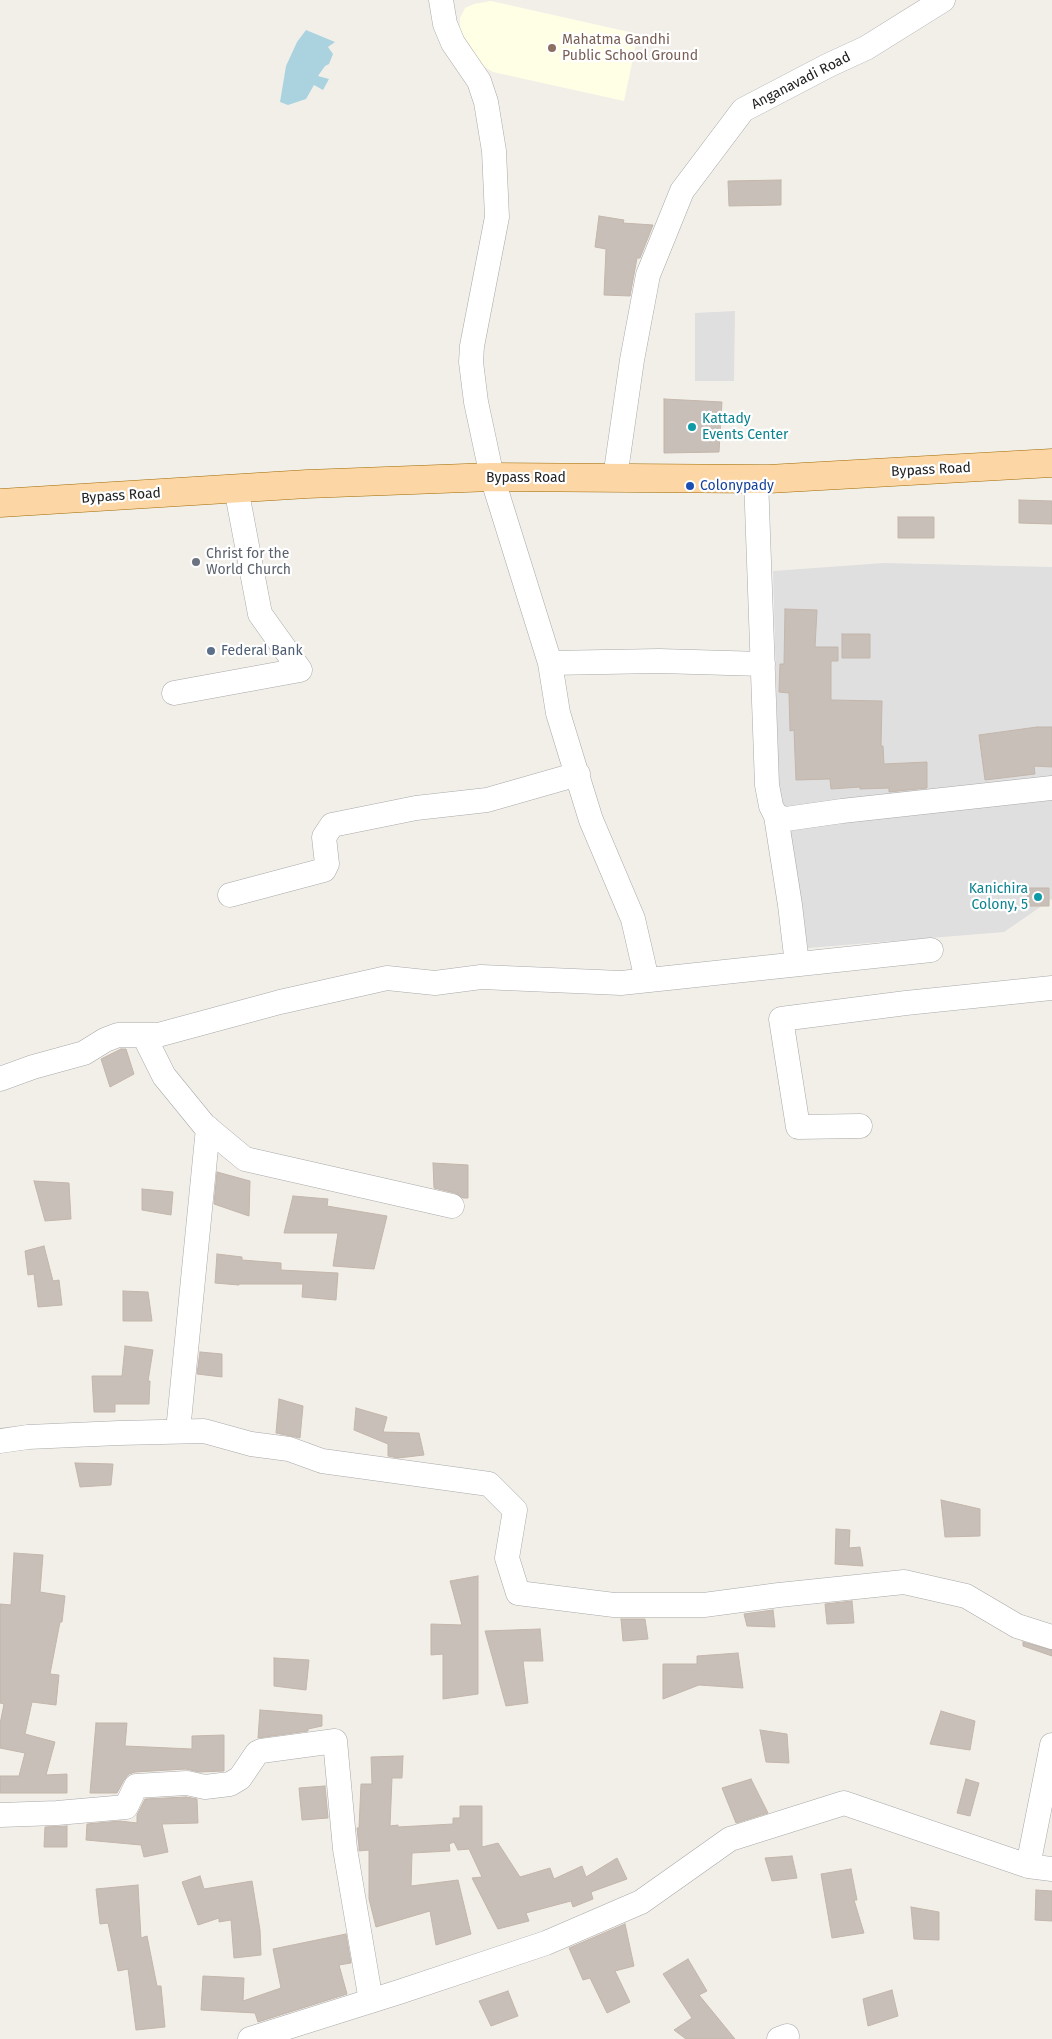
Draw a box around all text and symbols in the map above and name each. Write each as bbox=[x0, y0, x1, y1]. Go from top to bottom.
place label: Mahatma Gandhi Public School Ground bbox=[562, 32, 698, 64]
marker: Mahatma Gandhi Public School Ground bbox=[546, 42, 558, 54]
street label: Anganavadi Road bbox=[749, 49, 853, 113]
place label: Kattady Events Center bbox=[702, 411, 788, 444]
marker: Kattady Events Center bbox=[686, 421, 698, 433]
street label: Bypass Road bbox=[891, 460, 971, 480]
street label: Bypass Road bbox=[486, 470, 566, 486]
place label: Colonypady bbox=[700, 478, 774, 494]
marker: Colonypady bbox=[684, 480, 696, 492]
street label: Bypass Road bbox=[81, 485, 161, 507]
place label: Christ for the World Church bbox=[206, 546, 291, 578]
marker: Christ for the World Church bbox=[190, 556, 202, 568]
place label: Federal Bank bbox=[221, 643, 303, 659]
marker: Federal Bank bbox=[205, 645, 217, 657]
place label: Kanichira Colony, 5 bbox=[969, 881, 1028, 914]
marker: Kanichira Colony, 5 bbox=[1032, 891, 1044, 903]

